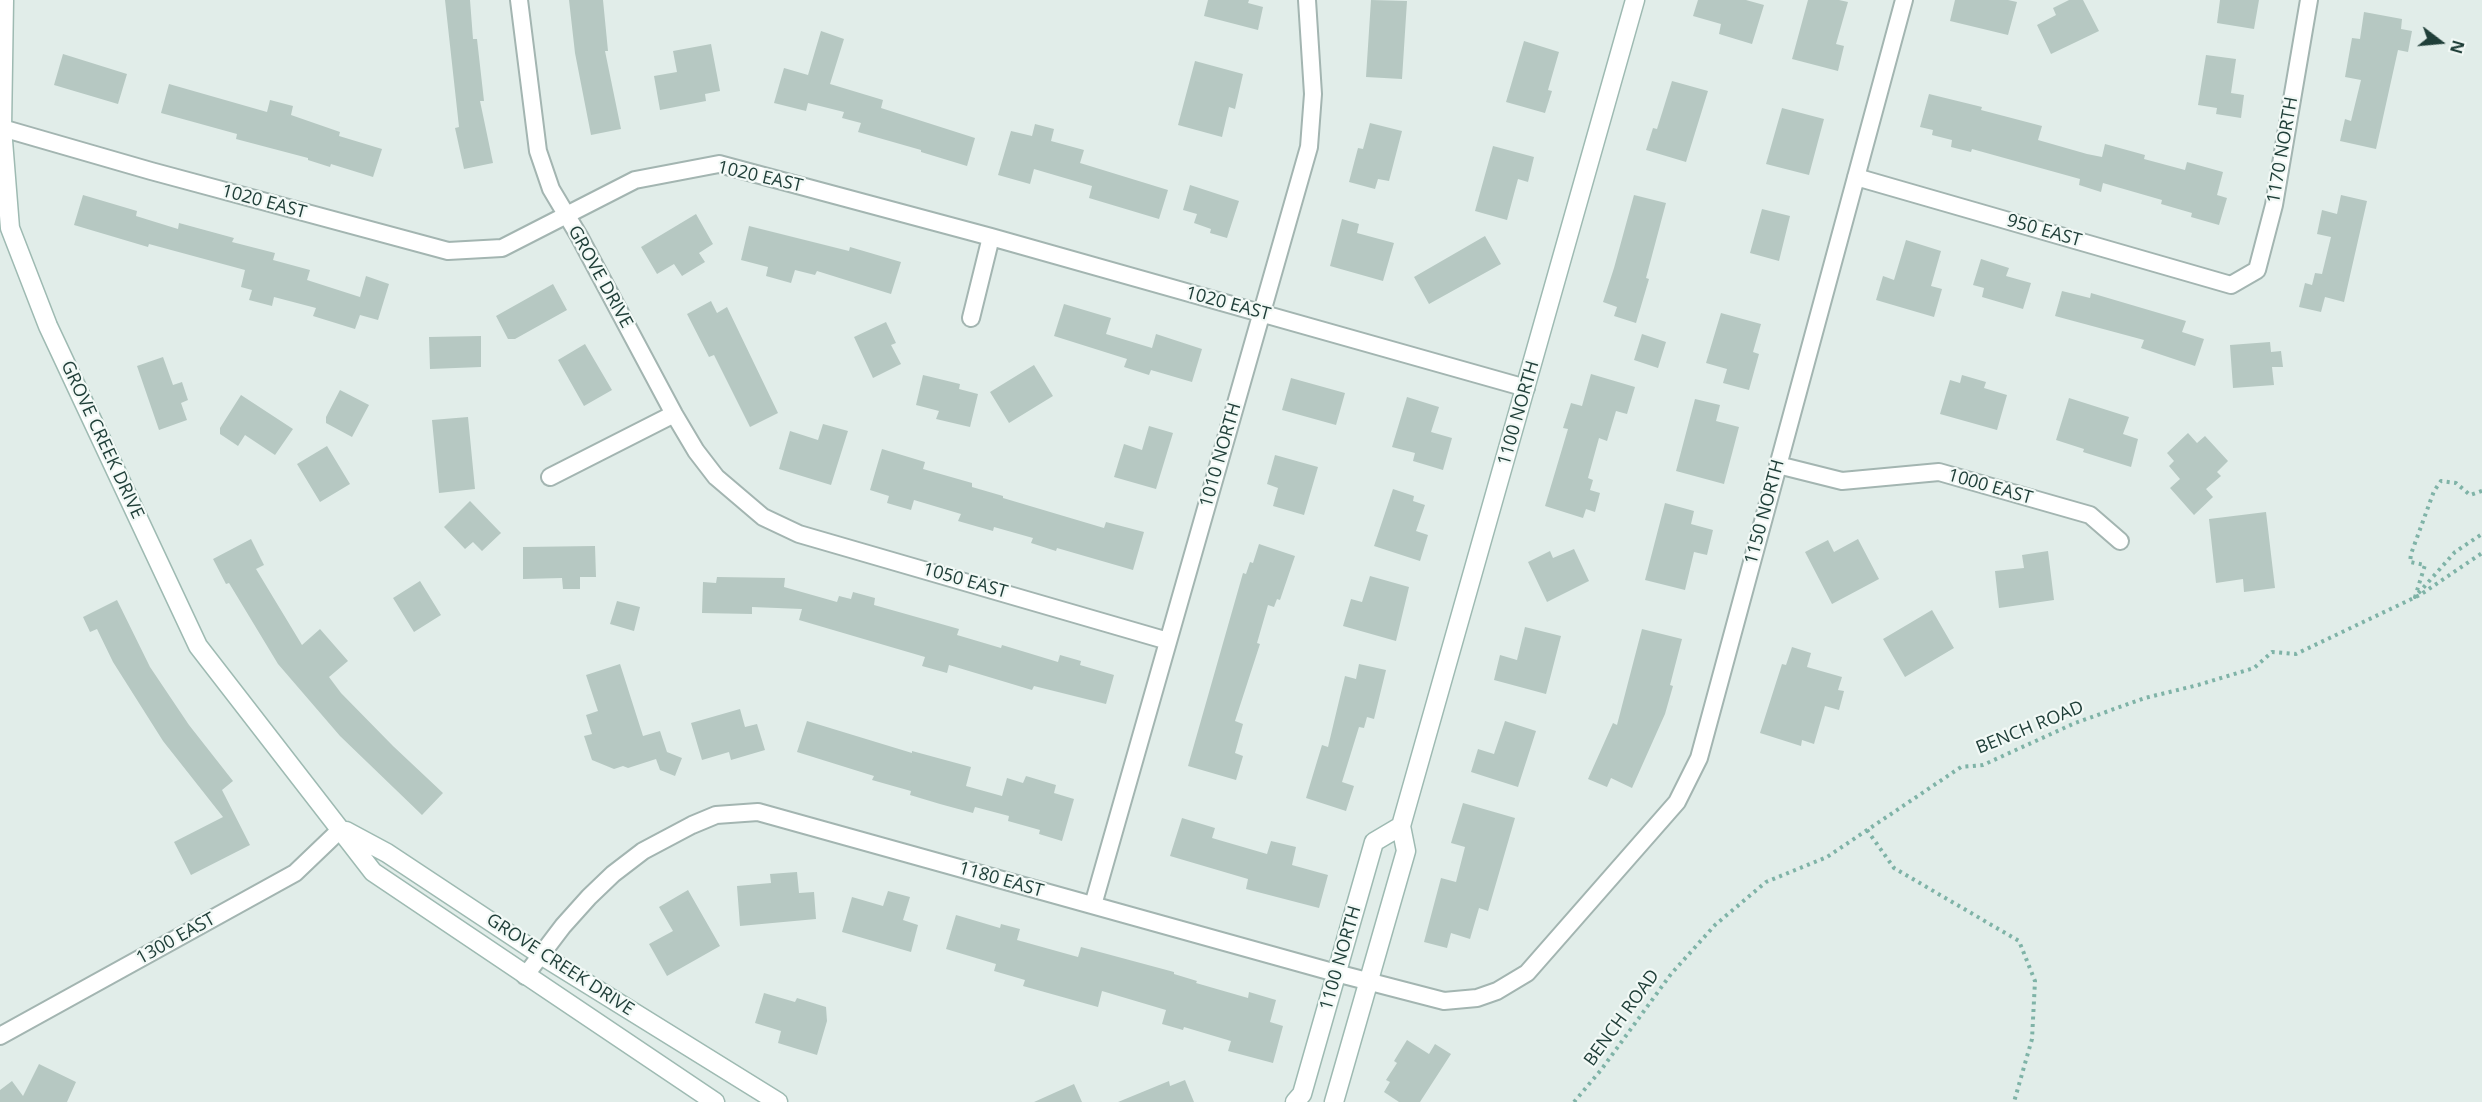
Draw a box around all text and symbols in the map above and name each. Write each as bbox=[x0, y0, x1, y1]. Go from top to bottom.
north arrow bbox=[2410, 12, 2470, 72]
text: N bbox=[2445, 38, 2470, 56]
street label: 1170 NORTH bbox=[2263, 95, 2303, 205]
street label: 1020 EAST bbox=[715, 157, 805, 197]
street label: 1020 EAST bbox=[219, 180, 309, 224]
street label: 950 EAST bbox=[2004, 210, 2084, 252]
street label: GROVE DRIVE bbox=[563, 222, 637, 332]
street label: 1020 EAST bbox=[1183, 282, 1273, 326]
street label: GROVE CREEK DRIVE bbox=[56, 358, 148, 522]
street label: 1100 NORTH bbox=[1494, 358, 1544, 468]
street label: 1010 NORTH bbox=[1196, 400, 1246, 510]
street label: 1150 NORTH bbox=[1741, 457, 1789, 567]
street label: 1000 EAST bbox=[1945, 465, 2035, 509]
street label: 1050 EAST bbox=[920, 559, 1010, 603]
street label: BENCH ROAD bbox=[1973, 697, 2087, 759]
street label: 1180 EAST bbox=[956, 858, 1046, 902]
street label: 1100 NORTH bbox=[1316, 903, 1366, 1013]
street label: 1300 EAST bbox=[133, 908, 219, 970]
street label: GROVE CREEK DRIVE bbox=[482, 909, 638, 1021]
street label: BENCH ROAD bbox=[1580, 966, 1664, 1070]

